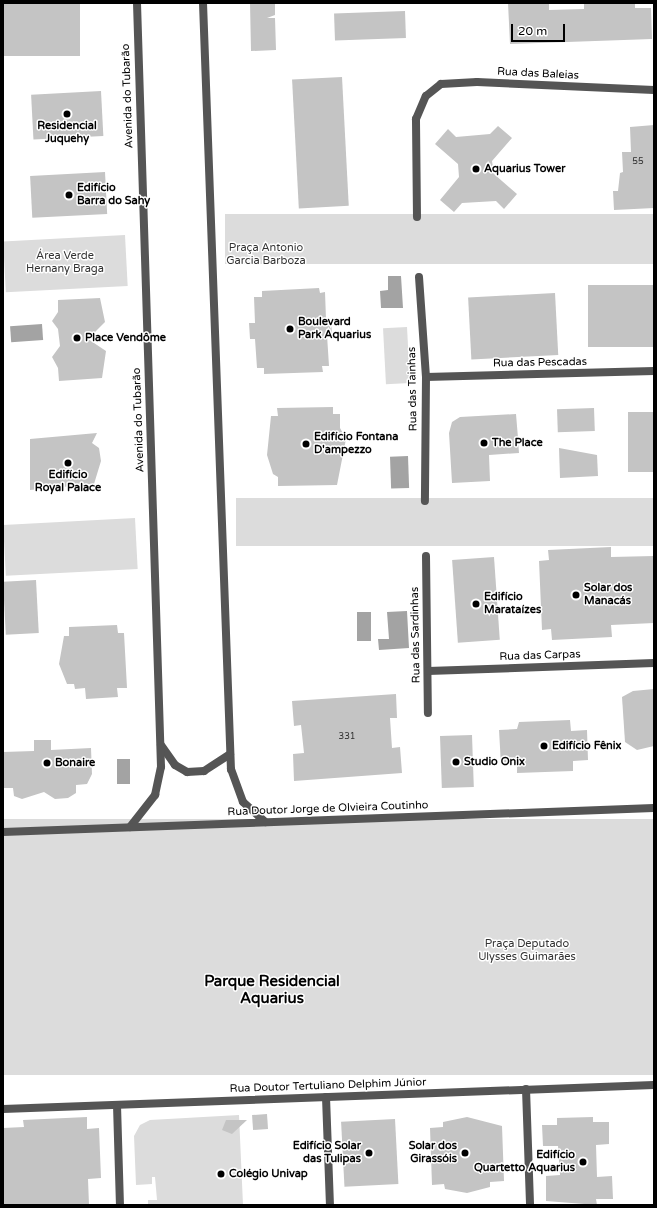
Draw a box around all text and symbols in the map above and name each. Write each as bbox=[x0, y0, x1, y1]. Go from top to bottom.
scale bar bbox=[513, 16, 567, 42]
text: 20 m bbox=[518, 24, 547, 38]
street label: Avenida do Tubarão bbox=[120, 43, 136, 149]
street label: Rua das Baleias bbox=[497, 65, 579, 83]
marker: Residencial Juquehy bbox=[62, 109, 72, 119]
place label: Residencial Juquehy bbox=[37, 120, 97, 146]
house number: 55 bbox=[632, 157, 644, 167]
place label: Aquarius Tower bbox=[484, 162, 565, 176]
marker: Aquarius Tower bbox=[471, 164, 481, 174]
place label: Edifício Barra do Sahy bbox=[77, 182, 150, 208]
marker: Edifício Barra do Sahy bbox=[64, 190, 74, 200]
park label: Praça Antonio Garcia Barboza bbox=[226, 242, 306, 268]
park label: Área Verde Hernany Braga bbox=[26, 250, 104, 276]
place label: Boulevard Park Aquarius bbox=[298, 316, 371, 342]
marker: Boulevard Park Aquarius bbox=[285, 324, 295, 334]
place label: Place Vendôme bbox=[85, 331, 166, 345]
marker: Place Vendôme bbox=[72, 333, 82, 343]
street label: Rua das Tainhas bbox=[406, 347, 420, 431]
street label: Rua das Pescadas bbox=[493, 356, 587, 370]
street label: Avenida do Tubarão bbox=[131, 367, 147, 473]
place label: Edifício Fontana D'ampezzo bbox=[314, 431, 398, 457]
place label: The Place bbox=[492, 436, 543, 450]
marker: The Place bbox=[479, 438, 489, 448]
marker: Edifício Fontana D'ampezzo bbox=[301, 439, 311, 449]
marker: Edifício Royal Palace bbox=[63, 458, 73, 468]
place label: Edifício Royal Palace bbox=[35, 469, 101, 495]
place label: Solar dos Manacás bbox=[584, 582, 632, 608]
street label: Rua das Sardinhas bbox=[409, 587, 423, 683]
marker: Solar dos Manacás bbox=[571, 590, 581, 600]
place label: Edifício Marataízes bbox=[484, 591, 541, 617]
marker: Edifício Marataízes bbox=[471, 599, 481, 609]
street label: Rua das Carpas bbox=[499, 648, 581, 664]
house number: 331 bbox=[339, 732, 355, 742]
place label: Edifício Fênix bbox=[552, 739, 621, 753]
marker: Edifício Fênix bbox=[539, 741, 549, 751]
place label: Studio Onix bbox=[464, 755, 525, 769]
place label: Bonaire bbox=[55, 756, 95, 770]
marker: Studio Onix bbox=[451, 757, 461, 767]
marker: Bonaire bbox=[42, 758, 52, 768]
street label: Rua Doutor Jorge de Olvieira Coutinho bbox=[227, 799, 429, 819]
park label: Praça Deputado Ulysses Guimarães bbox=[478, 938, 576, 964]
district label: Parque Residencial Aquarius bbox=[204, 972, 340, 1007]
street label: Rua Doutor Tertuliano Delphim Júnior bbox=[230, 1076, 426, 1096]
place label: Edifício Solar das Tulipas bbox=[293, 1140, 361, 1166]
place label: Solar dos Girassóis bbox=[409, 1140, 457, 1166]
marker: Edifício Solar das Tulipas bbox=[364, 1148, 374, 1158]
marker: Solar dos Girassóis bbox=[460, 1148, 470, 1158]
place label: Edifício Quartetto Aquarius bbox=[474, 1149, 575, 1175]
marker: Edifício Quartetto Aquarius bbox=[578, 1157, 588, 1167]
place label: Colégio Univap bbox=[229, 1167, 308, 1181]
marker: Colégio Univap bbox=[216, 1169, 226, 1179]

